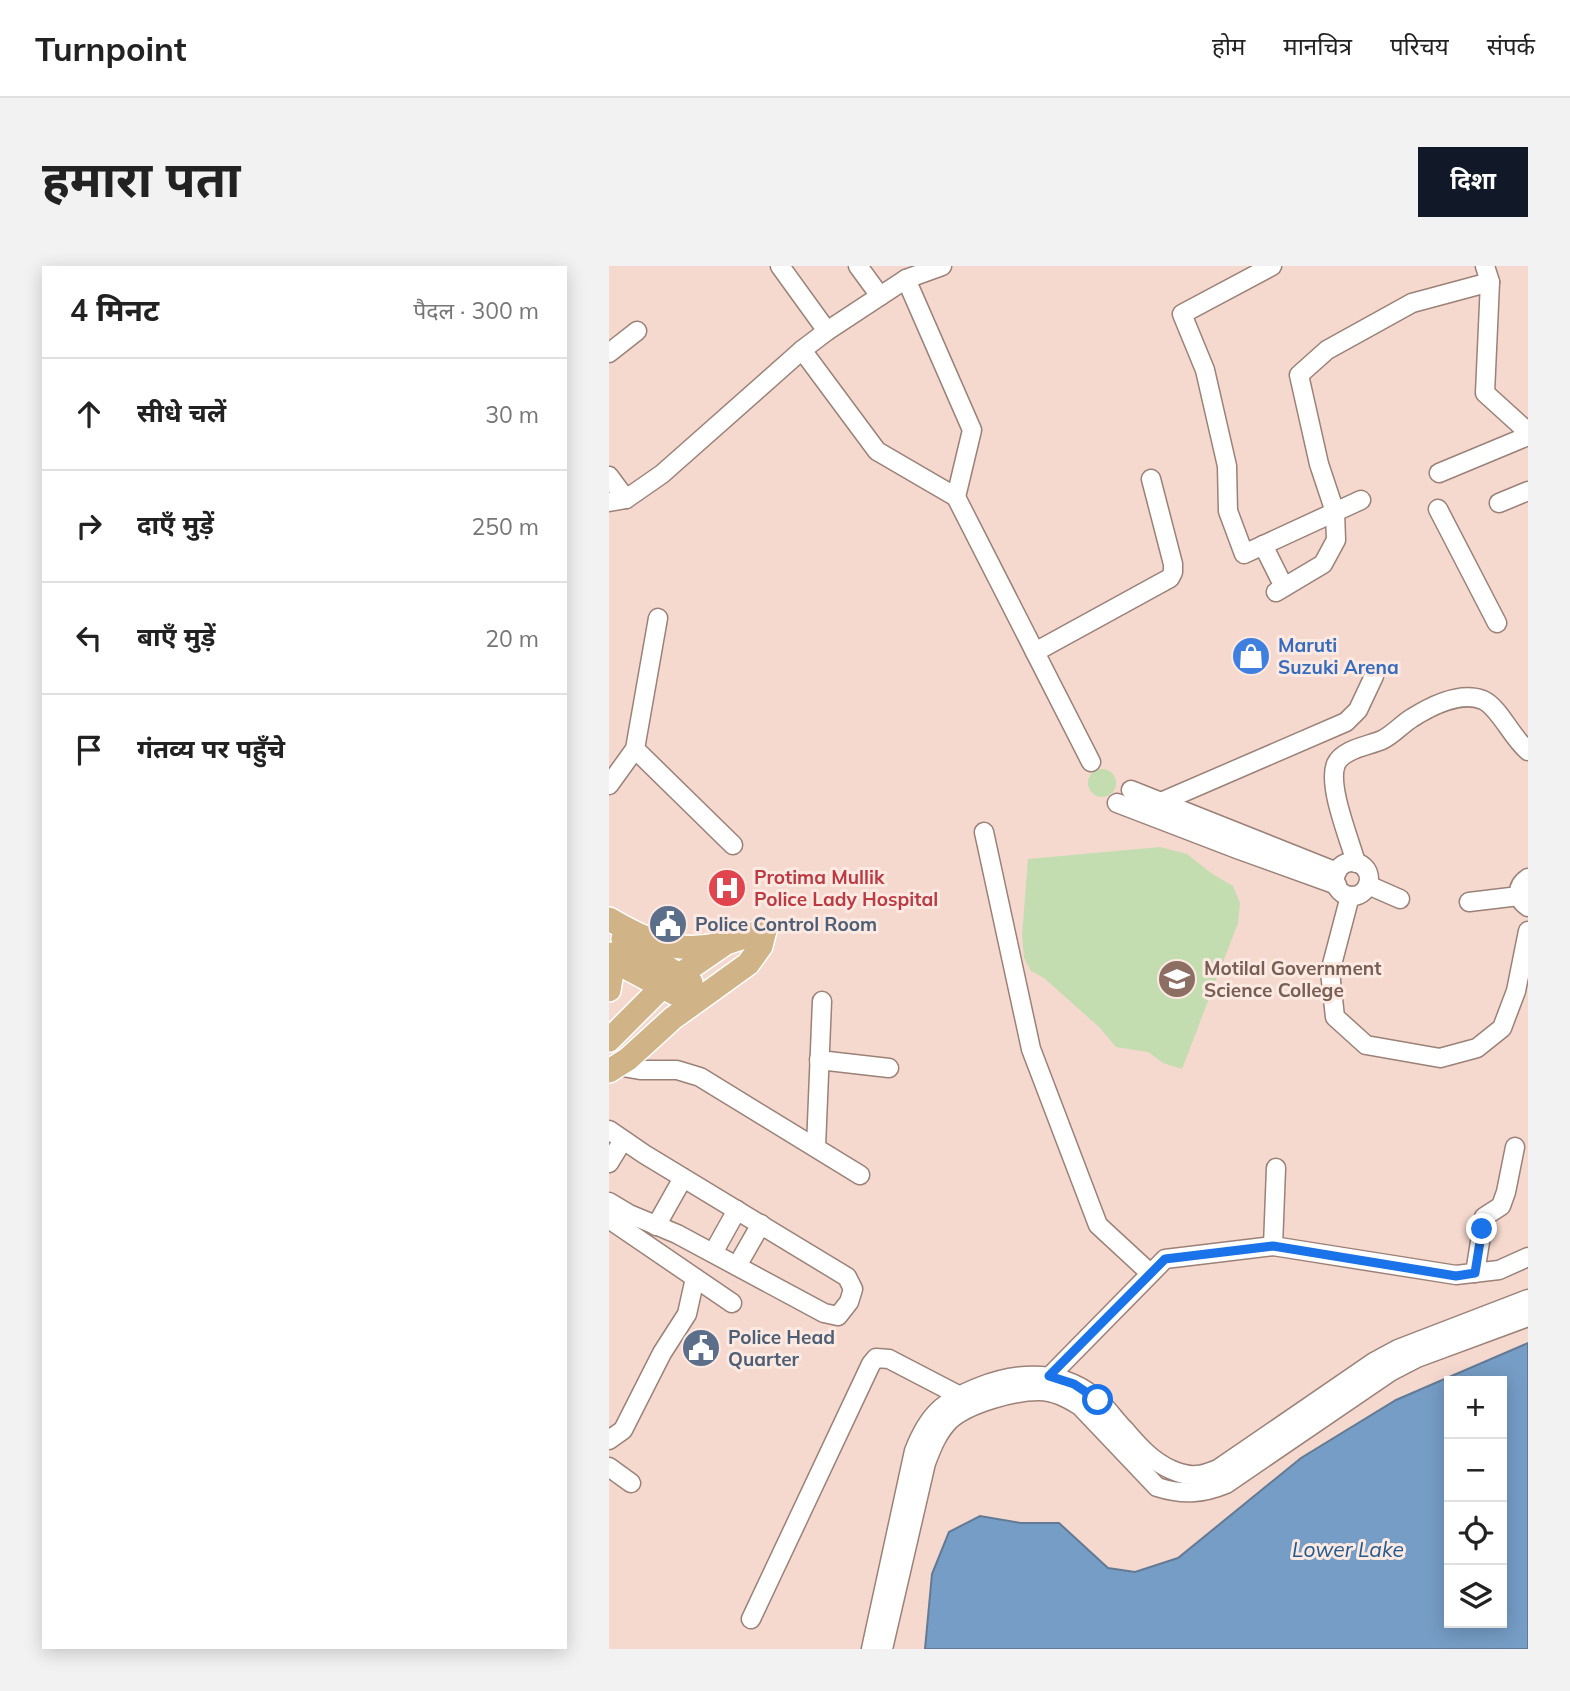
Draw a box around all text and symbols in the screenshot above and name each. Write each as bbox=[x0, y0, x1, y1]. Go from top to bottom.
text: Turnpoint bbox=[35, 28, 187, 69]
text: होम bbox=[1212, 31, 1245, 61]
text: मानचित्र bbox=[1283, 31, 1352, 61]
text: परिचय bbox=[1390, 31, 1449, 61]
text: संपर्क bbox=[1487, 31, 1535, 61]
button: दिशा bbox=[1418, 147, 1528, 217]
text: हमारा पता bbox=[42, 148, 240, 209]
text: 4 मिनट bbox=[70, 291, 159, 329]
text: पैदल · 300 m bbox=[413, 296, 539, 325]
icon: ahead bbox=[70, 395, 108, 433]
text: सीधे चलें bbox=[137, 396, 226, 429]
text: 30 m bbox=[485, 400, 539, 429]
icon: right bbox=[70, 507, 108, 545]
text: दाएँ मुड़ें bbox=[137, 508, 214, 541]
text: 250 m bbox=[471, 512, 539, 541]
icon: left bbox=[70, 619, 108, 657]
text: बाएँ मुड़ें bbox=[137, 620, 215, 653]
text: 20 m bbox=[485, 624, 539, 653]
place label: Maruti Suzuki Arena bbox=[1278, 633, 1399, 679]
shop icon: Maruti Suzuki Arena bbox=[1230, 635, 1272, 677]
icon: arrive bbox=[70, 731, 108, 769]
text: गंतव्य पर पहुँचे bbox=[137, 732, 285, 765]
place label: Protima Mullik Police Lady Hospital bbox=[754, 865, 938, 911]
hospital icon: Protima Mullik Police Lady Hospital bbox=[706, 867, 748, 909]
public building icon: Police Control Room bbox=[647, 903, 689, 945]
place label: Police Control Room bbox=[695, 912, 877, 936]
place label: Motilal Government Science College bbox=[1204, 956, 1382, 1002]
school or university icon: Motilal Government Science College bbox=[1156, 958, 1198, 1000]
route end bbox=[1466, 1213, 1497, 1244]
place label: Police Head Quarter bbox=[728, 1325, 835, 1371]
public building icon: Police Head Quarter bbox=[680, 1327, 722, 1369]
map controls bbox=[1444, 1376, 1507, 1628]
button: + bbox=[1444, 1376, 1507, 1439]
route start bbox=[1082, 1384, 1113, 1415]
button: − bbox=[1444, 1439, 1507, 1502]
button: locate bbox=[1444, 1502, 1507, 1565]
water label: Lower Lake bbox=[1292, 1536, 1404, 1562]
button: layers bbox=[1444, 1565, 1507, 1628]

